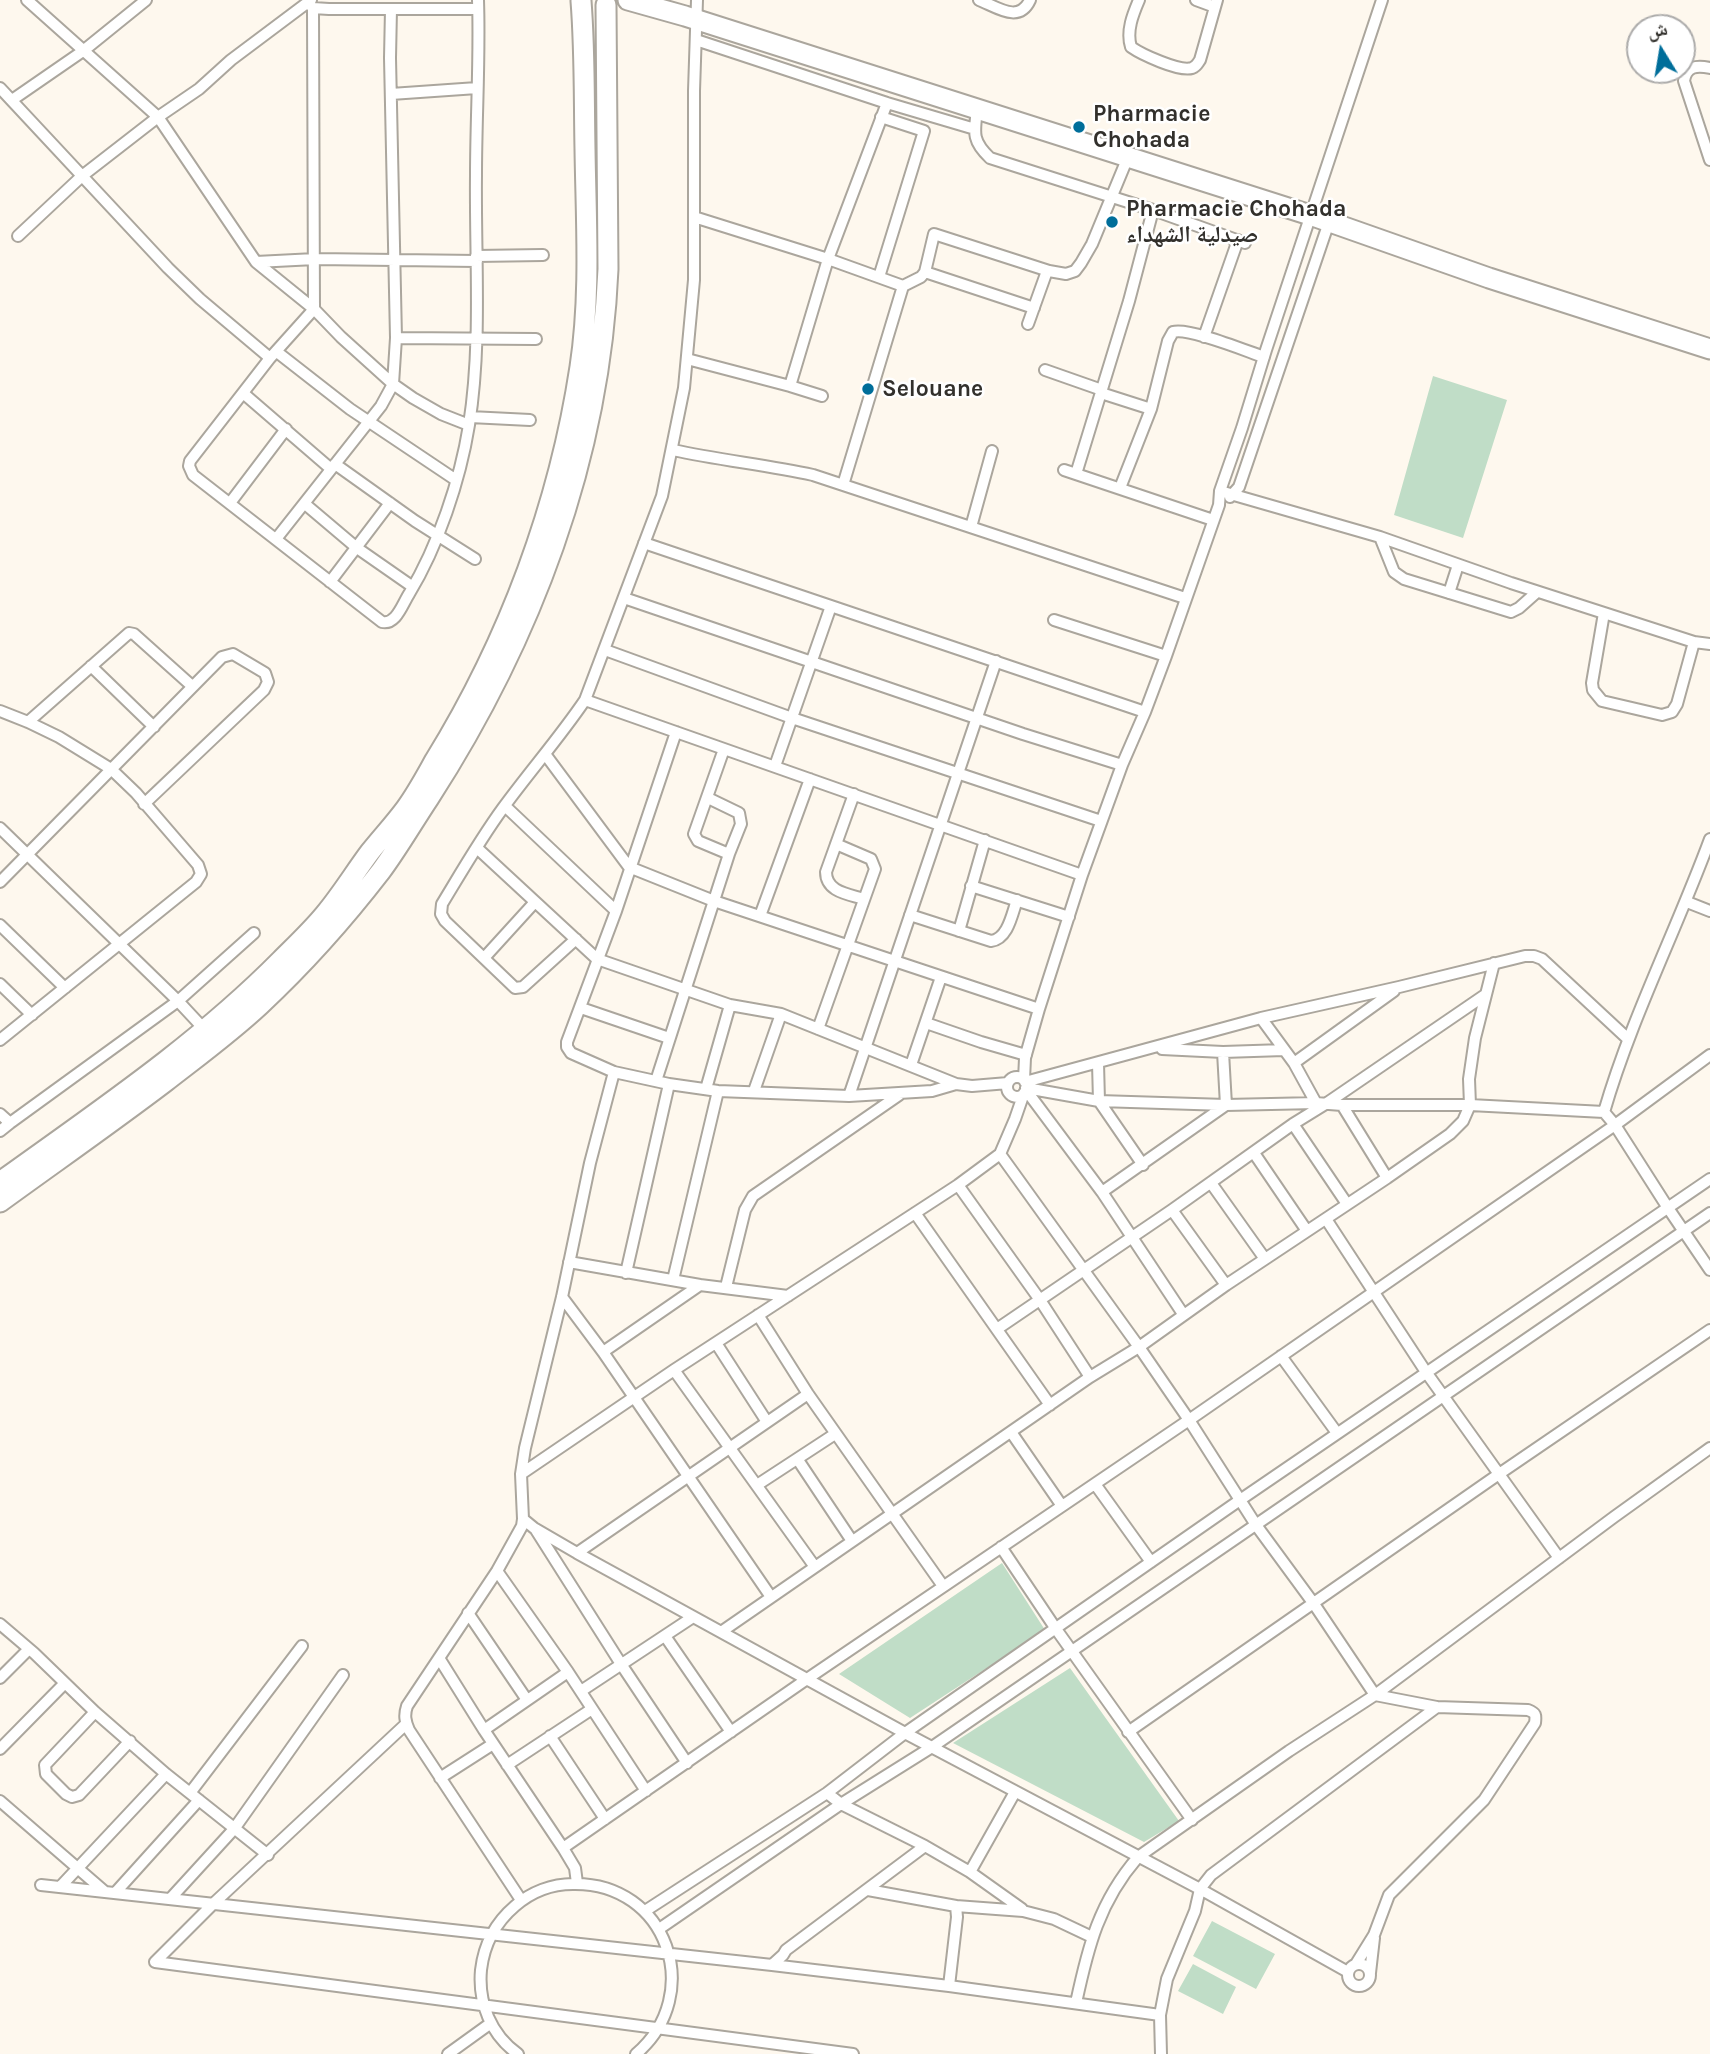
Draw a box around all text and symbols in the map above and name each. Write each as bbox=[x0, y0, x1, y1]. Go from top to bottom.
north arrow bbox=[1626, 14, 1696, 84]
text: ش bbox=[1645, 18, 1669, 43]
place label: Pharmacie Chohada bbox=[1093, 100, 1210, 154]
marker: Pharmacie Chohada bbox=[1071, 119, 1087, 135]
place label: Pharmacie Chohada صيدلية الشهداء bbox=[1126, 195, 1346, 249]
marker: Pharmacie Chohada صيدلية الشهداء bbox=[1104, 214, 1120, 230]
place label: Selouane bbox=[882, 375, 983, 403]
marker: Selouane bbox=[860, 381, 876, 397]

